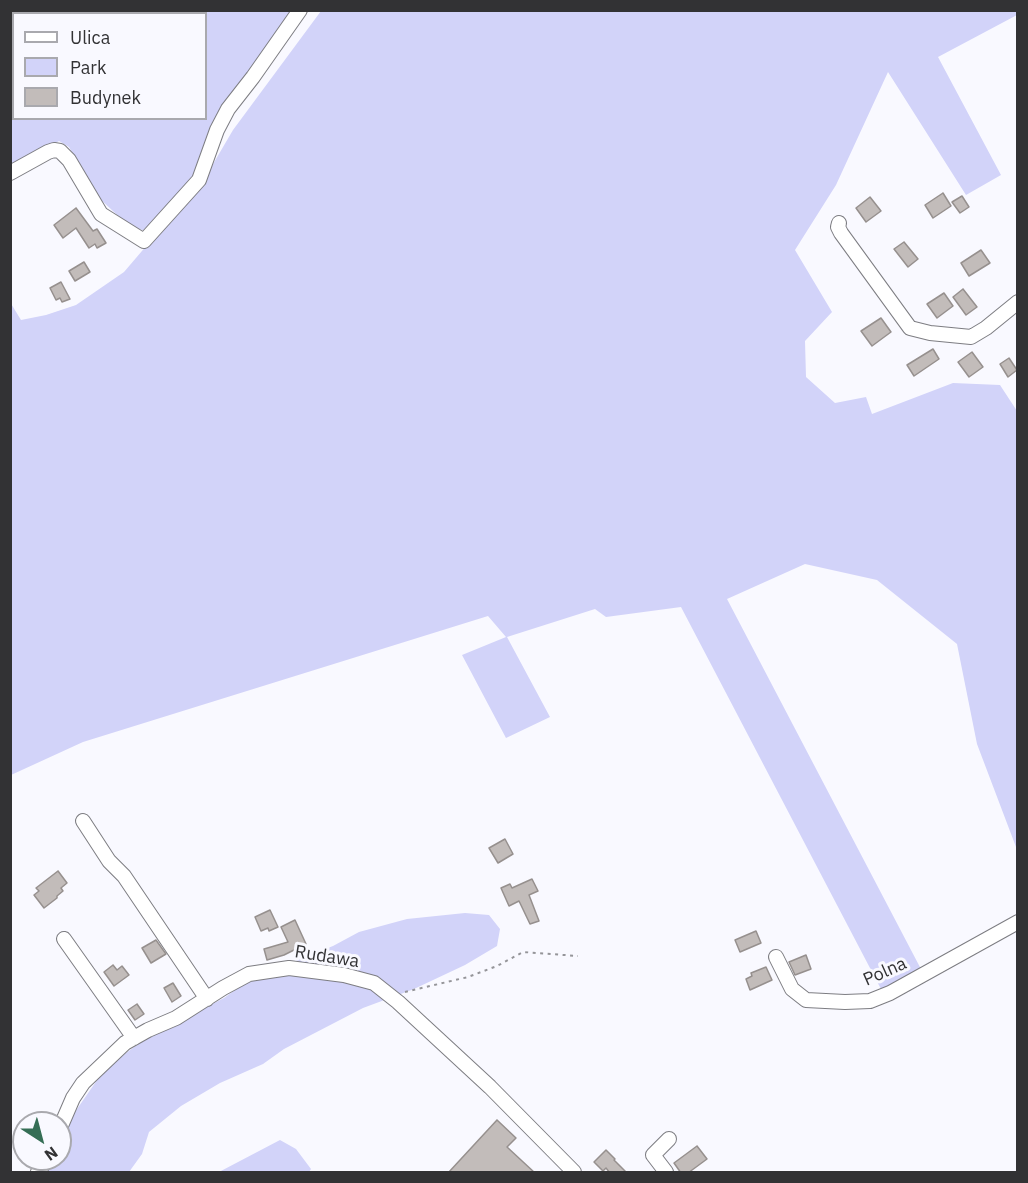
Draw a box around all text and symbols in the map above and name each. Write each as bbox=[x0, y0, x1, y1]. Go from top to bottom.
legend bbox=[12, 12, 207, 120]
text: Ulica bbox=[70, 26, 110, 49]
text: Park bbox=[70, 56, 106, 79]
text: Budynek bbox=[70, 86, 141, 109]
street label: Rudawa bbox=[293, 941, 361, 973]
street label: Polna bbox=[860, 953, 910, 991]
north arrow bbox=[12, 1111, 72, 1171]
text: N bbox=[41, 1142, 62, 1165]

